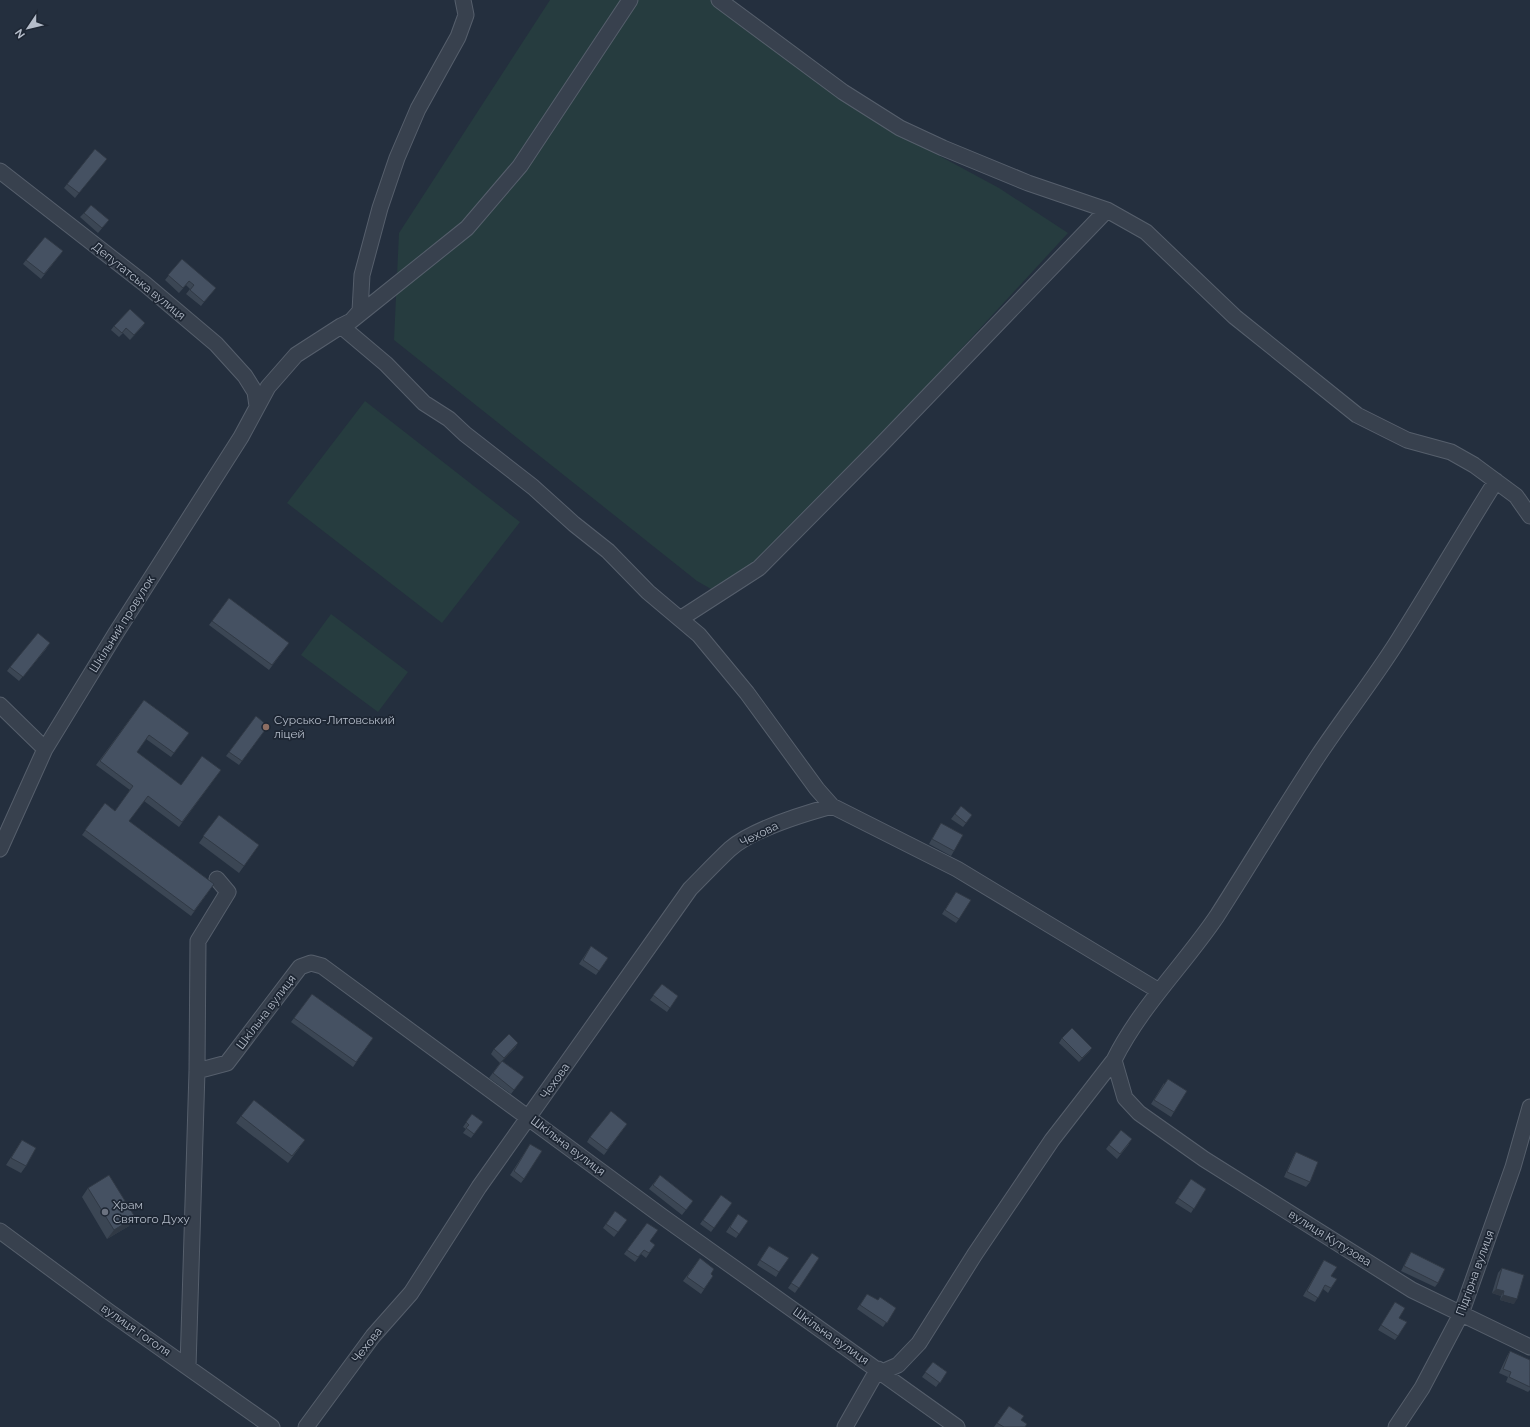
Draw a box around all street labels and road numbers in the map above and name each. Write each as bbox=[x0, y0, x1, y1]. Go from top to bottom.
street label: Депутатська вулиця bbox=[90, 239, 188, 323]
street label: Шкільний провулок bbox=[86, 573, 158, 675]
street label: Чехова bbox=[738, 818, 780, 850]
street label: Шкільна вулиця bbox=[233, 972, 299, 1052]
street label: Чехова bbox=[538, 1060, 572, 1102]
street label: Шкільна вулиця bbox=[528, 1113, 608, 1179]
street label: вулиця Кутузова bbox=[1286, 1207, 1374, 1269]
street label: Підгірна вулиця bbox=[1453, 1228, 1497, 1318]
street label: вулиця Гоголя bbox=[99, 1301, 173, 1359]
street label: Шкільна вулиця bbox=[790, 1305, 872, 1367]
street label: Чехова bbox=[349, 1325, 385, 1365]

